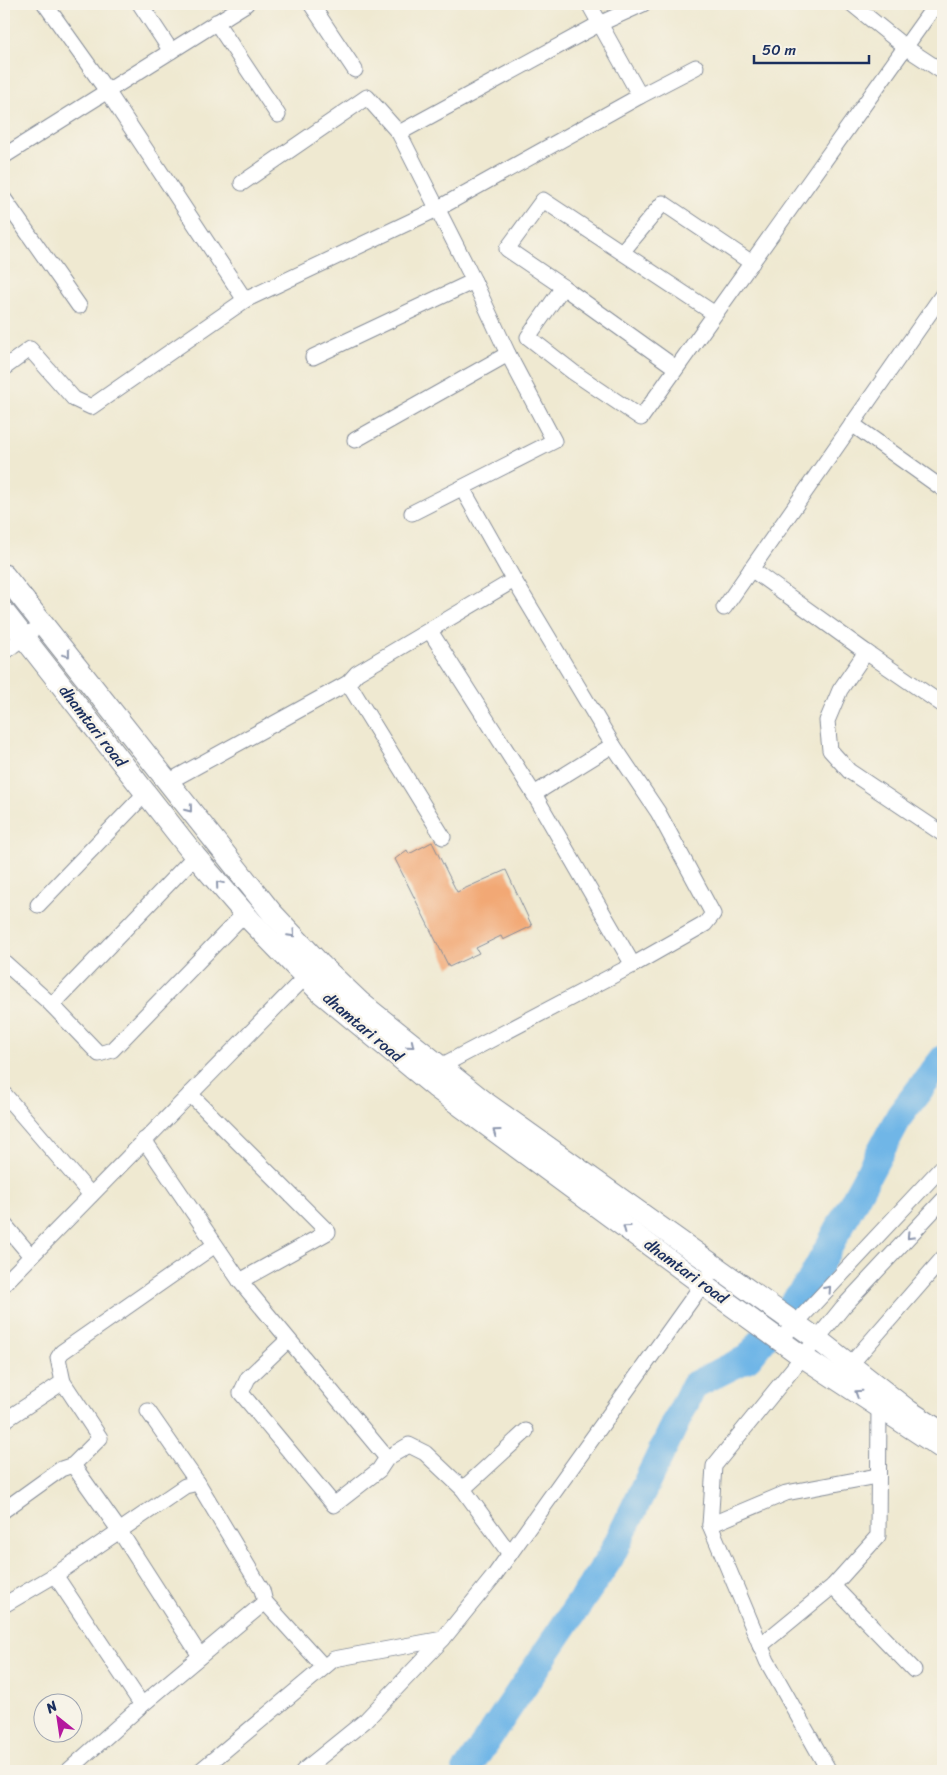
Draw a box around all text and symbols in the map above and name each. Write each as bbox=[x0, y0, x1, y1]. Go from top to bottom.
scale bar bbox=[754, 32, 870, 64]
text: 50 m bbox=[762, 37, 797, 63]
one-way arrow bbox=[61, 648, 69, 657]
street label: dhamtari road bbox=[51, 678, 136, 775]
one-way arrow bbox=[184, 803, 192, 812]
one-way arrow bbox=[216, 880, 225, 889]
one-way arrow bbox=[287, 929, 296, 938]
street label: dhamtari road bbox=[316, 984, 411, 1071]
one-way arrow bbox=[406, 1039, 415, 1048]
one-way arrow bbox=[492, 1129, 502, 1138]
one-way arrow bbox=[623, 1225, 632, 1234]
street label: dhamtari road bbox=[638, 1230, 736, 1313]
one-way arrow bbox=[907, 1230, 916, 1239]
one-way arrow bbox=[822, 1285, 831, 1294]
one-way arrow bbox=[855, 1390, 864, 1400]
north arrow bbox=[32, 1692, 82, 1742]
text: N bbox=[40, 1694, 62, 1721]

